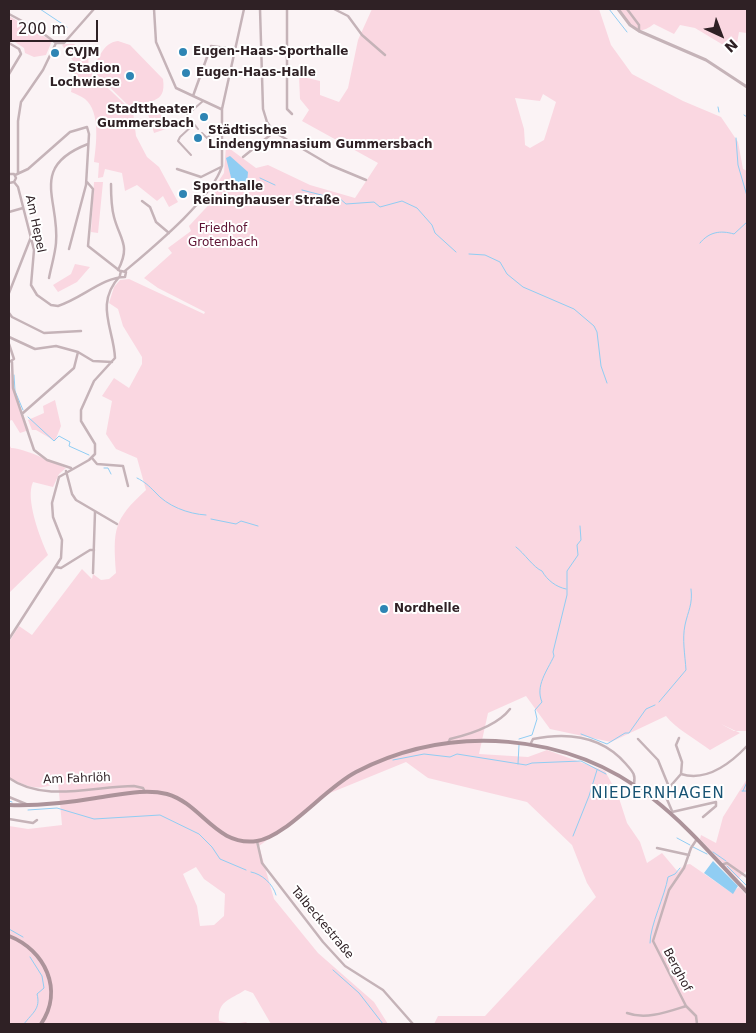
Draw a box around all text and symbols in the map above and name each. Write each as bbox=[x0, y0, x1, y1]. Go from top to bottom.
scale bar bbox=[12, 10, 100, 42]
north arrow bbox=[696, 10, 746, 60]
text: 200 m bbox=[18, 20, 66, 38]
text: N bbox=[721, 36, 741, 56]
place label: Eugen-Haas-Sporthalle bbox=[193, 45, 348, 59]
place label: CVJM bbox=[65, 46, 100, 60]
marker: Eugen-Haas-Sporthalle bbox=[177, 46, 189, 58]
marker: CVJM bbox=[49, 47, 61, 59]
place label: Stadion Lochwiese bbox=[50, 62, 120, 90]
place label: Eugen-Haas-Halle bbox=[196, 66, 316, 80]
marker: Eugen-Haas-Halle bbox=[180, 67, 192, 79]
marker: Stadion Lochwiese bbox=[124, 70, 136, 82]
place label: Stadttheater Gummersbach bbox=[97, 103, 194, 131]
marker: Stadttheater Gummersbach bbox=[198, 111, 210, 123]
place label: Städtisches Lindengymnasium Gummersbach bbox=[208, 124, 433, 152]
marker: Städtisches Lindengymnasium Gummersbach bbox=[192, 132, 204, 144]
place label: Sporthalle Reininghauser Straße bbox=[193, 180, 340, 208]
marker: Sporthalle Reininghauser Straße bbox=[177, 188, 189, 200]
street label: Am Hepel bbox=[22, 194, 48, 254]
park label: Friedhof Grotenbach bbox=[188, 222, 258, 250]
place label: Nordhelle bbox=[394, 602, 460, 616]
marker: Nordhelle bbox=[378, 603, 390, 615]
street label: Am Fahrlöh bbox=[43, 771, 111, 787]
district label: NIEDERNHAGEN bbox=[590, 785, 726, 803]
street label: Talbeckestraße bbox=[288, 884, 356, 962]
street label: Berghof bbox=[660, 946, 694, 994]

